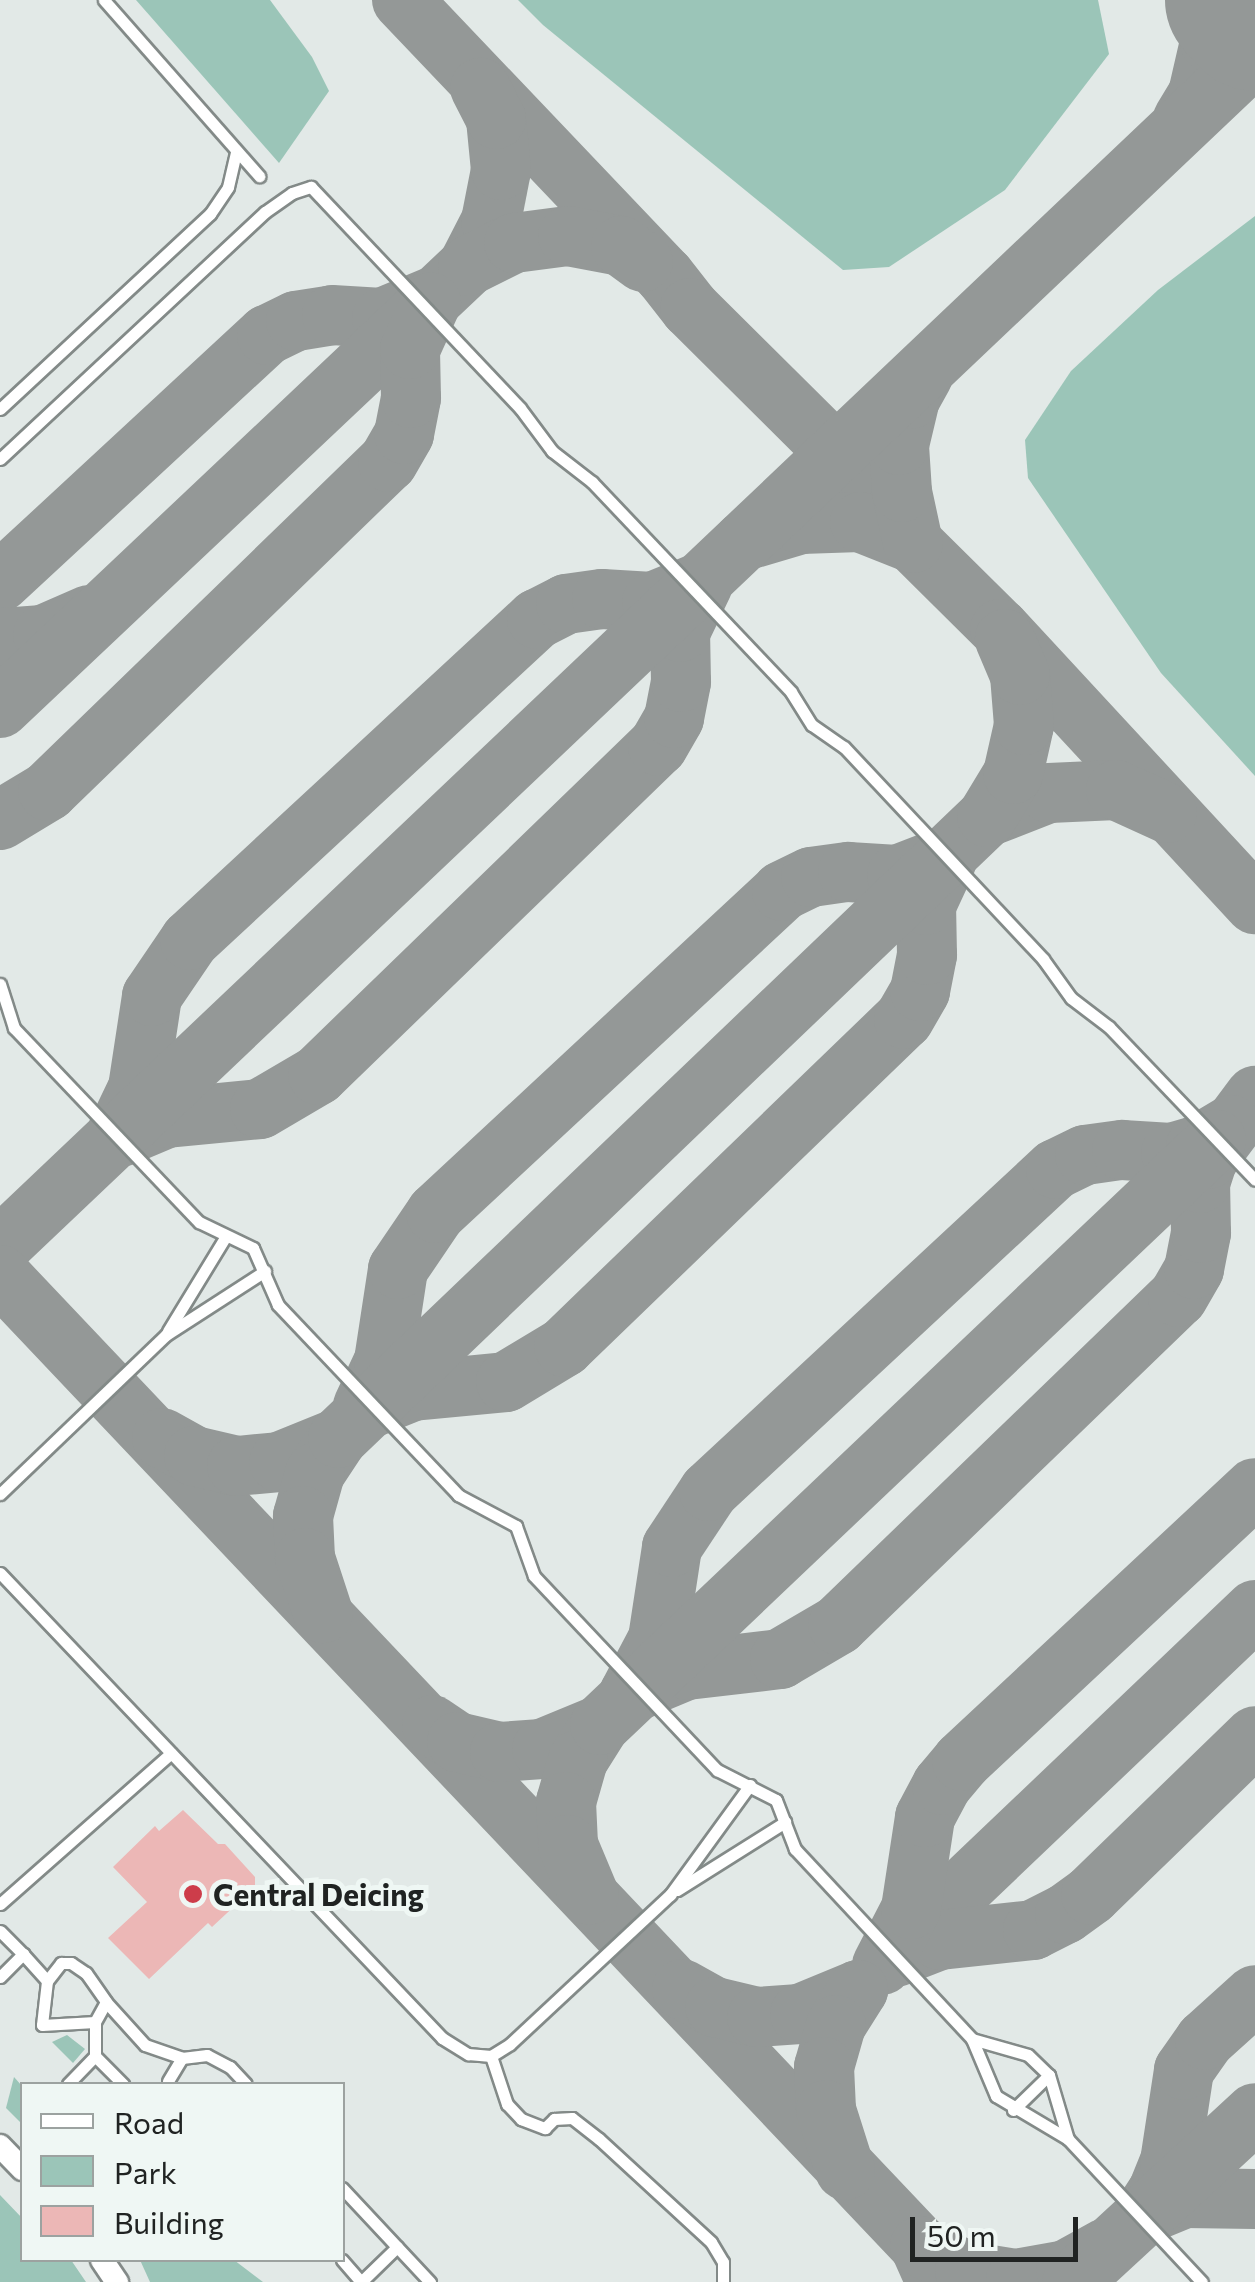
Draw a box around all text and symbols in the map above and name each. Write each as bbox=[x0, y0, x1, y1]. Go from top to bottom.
place label: Central Deicing bbox=[213, 1876, 424, 1912]
marker: Central Deicing bbox=[182, 1883, 204, 1905]
legend bbox=[20, 2082, 345, 2262]
text: Road bbox=[114, 2103, 184, 2140]
text: Park bbox=[114, 2153, 177, 2190]
scale bar bbox=[915, 2197, 1082, 2259]
text: Building bbox=[114, 2203, 224, 2240]
text: 50 m bbox=[927, 2216, 996, 2253]

